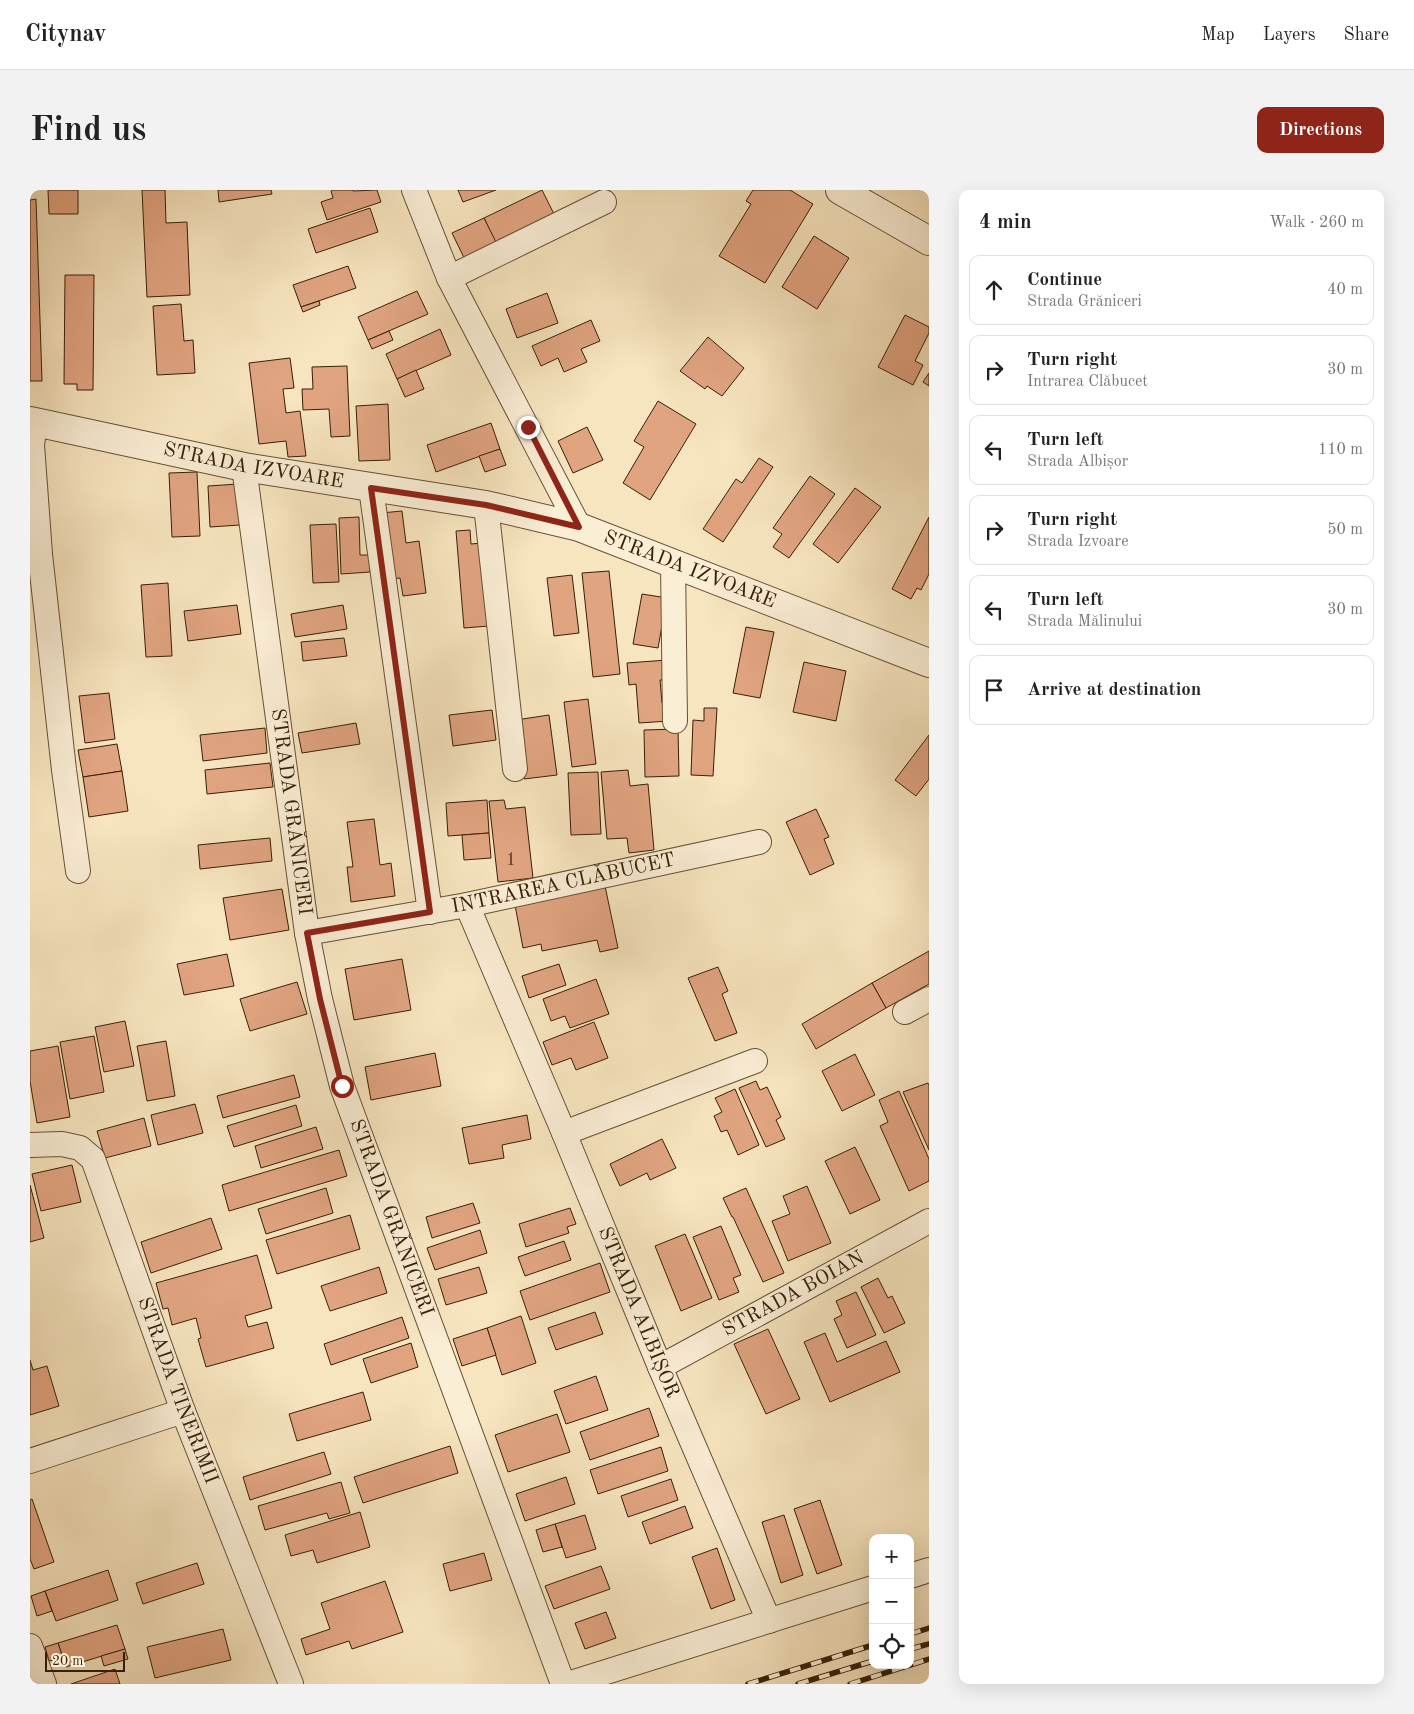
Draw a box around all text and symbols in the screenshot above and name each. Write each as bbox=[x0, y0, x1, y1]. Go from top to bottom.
text: Citynav bbox=[25, 23, 106, 47]
text: Map bbox=[1201, 26, 1235, 44]
text: Layers bbox=[1263, 26, 1315, 44]
text: Share bbox=[1343, 26, 1389, 44]
button: Directions bbox=[1257, 107, 1384, 153]
text: Find us bbox=[30, 113, 146, 148]
text: 4 min bbox=[979, 212, 1032, 233]
text: Walk · 260 m bbox=[1269, 215, 1364, 231]
text: Continue bbox=[1027, 271, 1102, 290]
icon: ahead bbox=[980, 276, 1008, 304]
text: 40 m bbox=[1327, 282, 1363, 298]
text: Strada Grăniceri bbox=[1027, 294, 1142, 310]
text: Turn right bbox=[1027, 351, 1117, 370]
icon: right bbox=[980, 356, 1008, 384]
text: 30 m bbox=[1327, 362, 1363, 378]
text: Intrarea Clăbucet bbox=[1027, 374, 1148, 390]
route end bbox=[517, 416, 540, 439]
text: Turn left bbox=[1027, 431, 1104, 450]
icon: left bbox=[980, 436, 1008, 464]
street label: STRADA IZVOARE bbox=[161, 440, 345, 492]
text: 110 m bbox=[1318, 442, 1363, 458]
text: Strada Albișor bbox=[1027, 454, 1128, 470]
text: Turn right bbox=[1027, 511, 1117, 530]
icon: right bbox=[980, 516, 1008, 544]
text: 50 m bbox=[1327, 522, 1363, 538]
street label: STRADA IZVOARE bbox=[601, 528, 778, 612]
text: Strada Izvoare bbox=[1027, 534, 1129, 550]
text: Turn left bbox=[1027, 591, 1104, 610]
icon: left bbox=[980, 596, 1008, 624]
text: 30 m bbox=[1327, 602, 1363, 618]
text: Strada Mălinului bbox=[1027, 614, 1142, 630]
icon: arrive bbox=[980, 676, 1008, 704]
text: Arrive at destination bbox=[1027, 681, 1201, 700]
street label: STRADA GRĂNICERI bbox=[267, 707, 314, 917]
street label: INTRAREA CLĂBUCET bbox=[450, 850, 677, 918]
house number: 1 bbox=[506, 851, 516, 869]
route start bbox=[331, 1075, 354, 1098]
street label: STRADA GRĂNICERI bbox=[345, 1117, 436, 1319]
street label: STRADA ALBIȘOR bbox=[594, 1224, 682, 1401]
street label: STRADA BOIAN bbox=[719, 1248, 868, 1341]
street label: STRADA TINERIMII bbox=[133, 1295, 221, 1487]
map controls bbox=[869, 1534, 914, 1669]
button: + bbox=[869, 1534, 914, 1579]
button: − bbox=[869, 1579, 914, 1624]
button: locate bbox=[869, 1624, 914, 1669]
scale bar bbox=[45, 1649, 125, 1672]
text: 20 m bbox=[52, 1654, 83, 1668]

